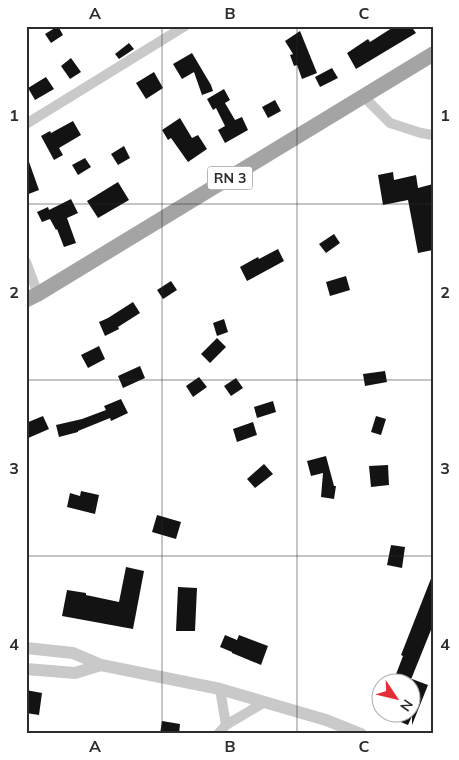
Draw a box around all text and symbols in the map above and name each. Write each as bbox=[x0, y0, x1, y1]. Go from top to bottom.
text: A bbox=[89, 3, 101, 23]
text: B bbox=[224, 3, 236, 23]
text: C bbox=[359, 3, 370, 23]
text: 1 bbox=[9, 105, 19, 125]
text: 1 bbox=[440, 105, 450, 125]
road number: RN 3 bbox=[208, 167, 252, 190]
text: 2 bbox=[9, 282, 19, 302]
text: 2 bbox=[440, 282, 450, 302]
text: 3 bbox=[9, 458, 19, 478]
text: 3 bbox=[440, 458, 450, 478]
text: 4 bbox=[9, 634, 19, 654]
text: 4 bbox=[440, 634, 450, 654]
north arrow bbox=[372, 672, 422, 722]
text: N bbox=[396, 696, 417, 715]
text: A bbox=[89, 736, 101, 756]
text: B bbox=[224, 736, 236, 756]
text: C bbox=[359, 736, 370, 756]

